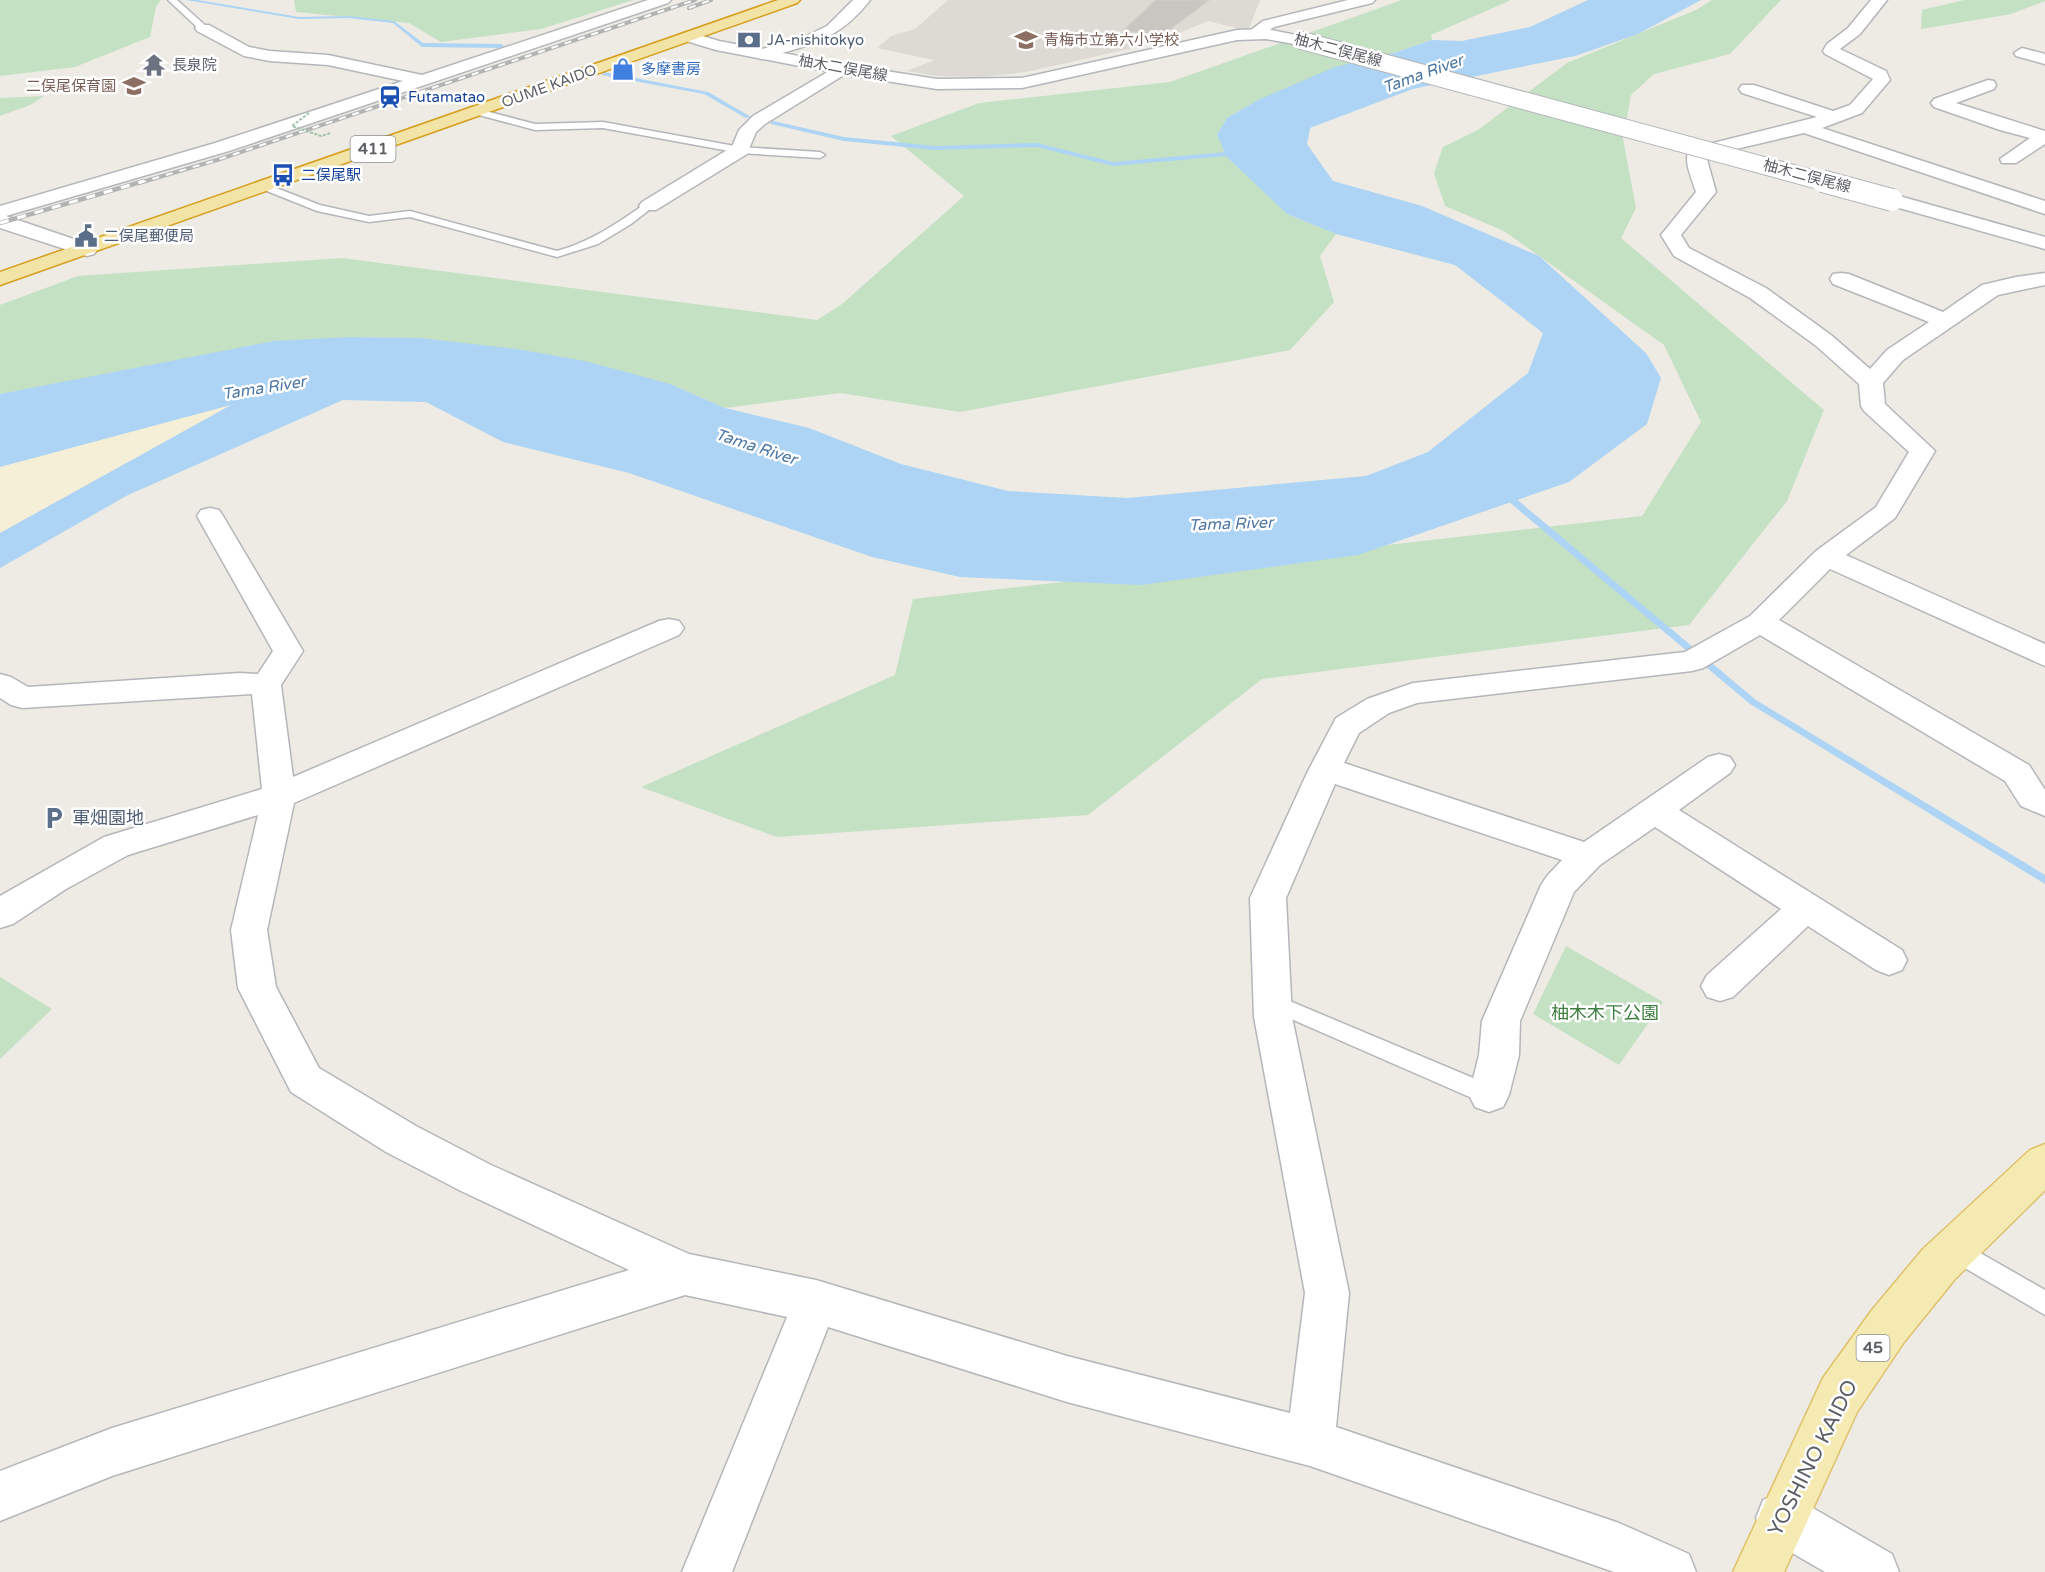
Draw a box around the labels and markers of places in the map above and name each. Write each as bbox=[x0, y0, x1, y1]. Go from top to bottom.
bank icon: JA-nishitokyo bbox=[736, 27, 762, 53]
school or university icon: 青梅市立第六小学校 bbox=[1013, 27, 1039, 53]
place label: JA-nishitokyo bbox=[767, 31, 864, 49]
place label: 青梅市立第六小学校 bbox=[1044, 31, 1179, 49]
temple icon: 長泉院 bbox=[141, 52, 167, 78]
place label: 長泉院 bbox=[172, 56, 217, 74]
shop icon: 多摩書房 bbox=[610, 56, 636, 82]
place label: 多摩書房 bbox=[641, 60, 701, 78]
school or university icon: 二俣尾保育園 bbox=[121, 73, 147, 99]
place label: 二俣尾保育園 bbox=[26, 77, 116, 95]
station icon: Futamatao bbox=[377, 84, 403, 110]
place label: Futamatao bbox=[408, 88, 485, 106]
bus stop icon: 二俣尾駅 bbox=[270, 162, 296, 188]
place label: 二俣尾駅 bbox=[301, 166, 361, 184]
public building icon: 二俣尾郵便局 bbox=[73, 223, 99, 249]
place label: 二俣尾郵便局 bbox=[104, 227, 194, 245]
parking icon: 軍畑園地 bbox=[41, 805, 67, 831]
place label: 軍畑園地 bbox=[72, 807, 144, 829]

